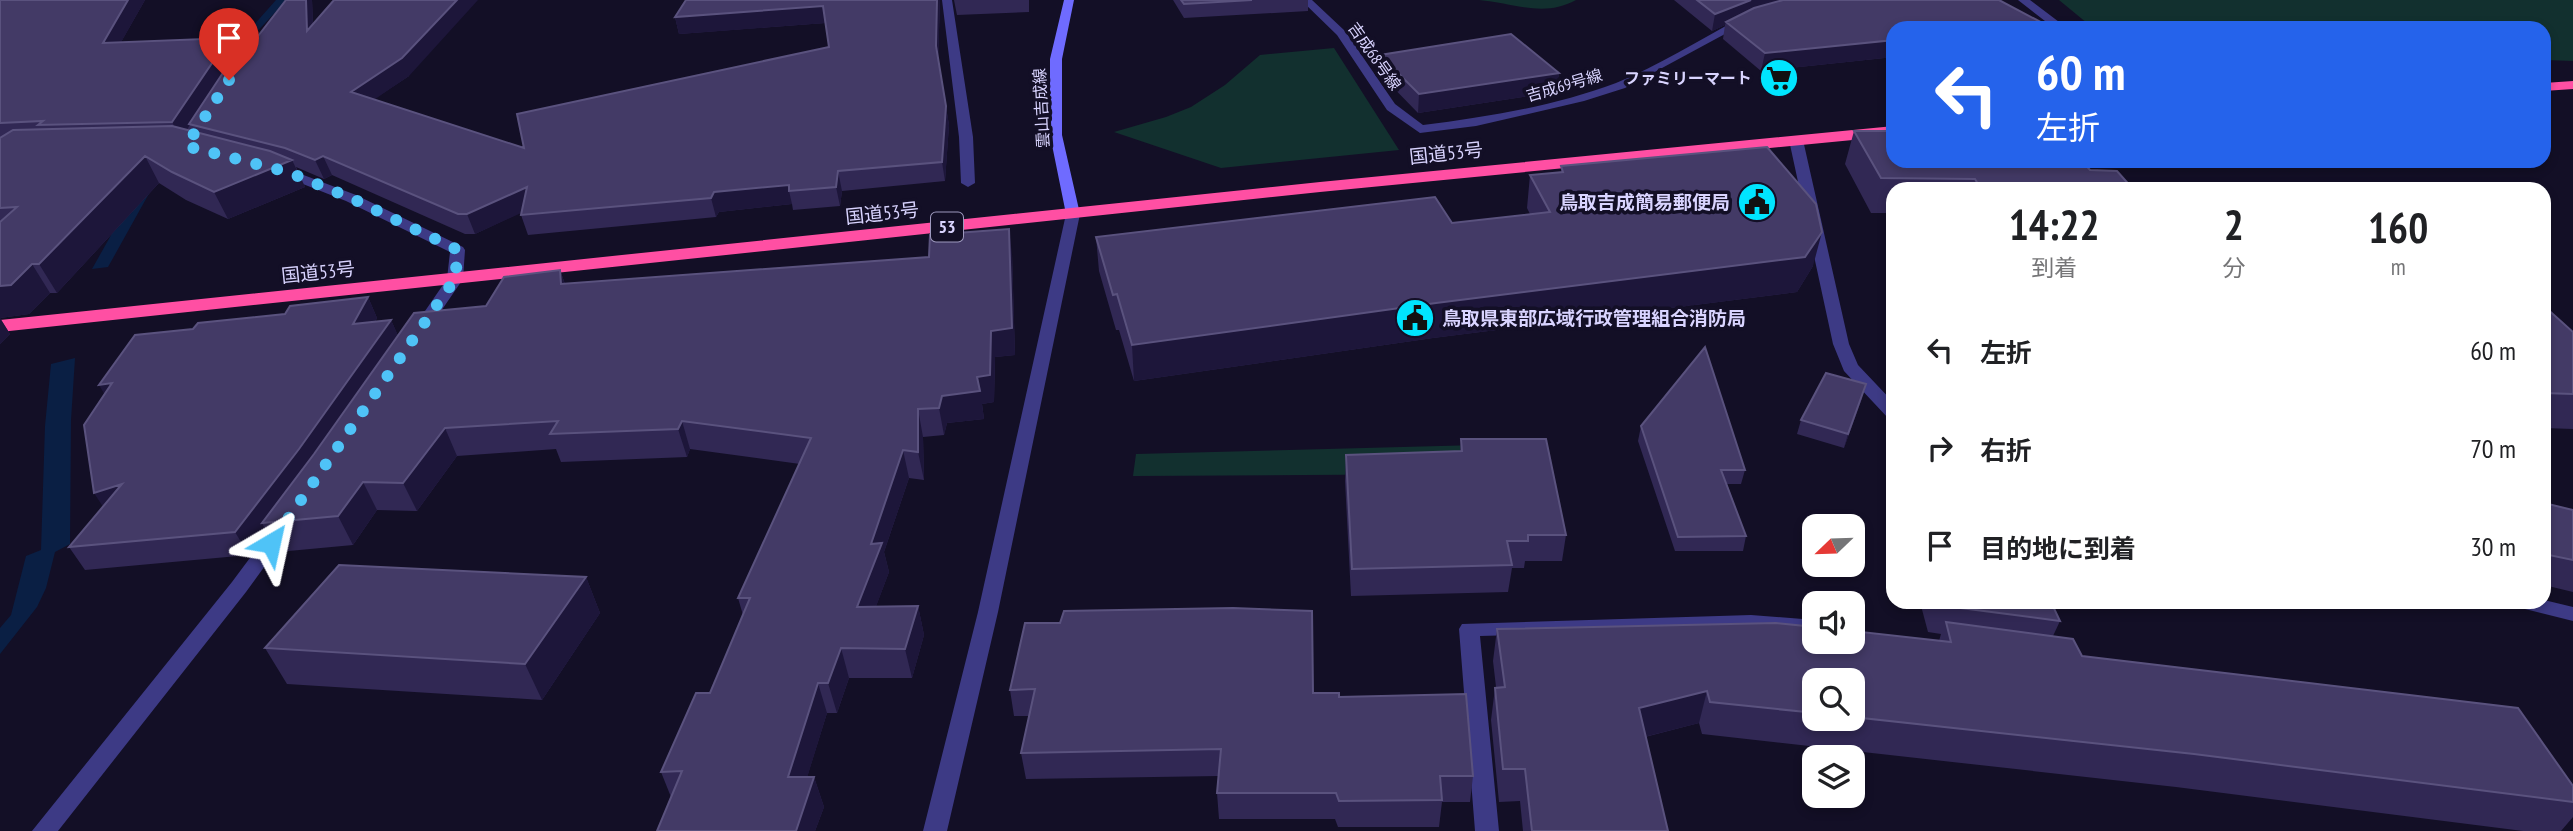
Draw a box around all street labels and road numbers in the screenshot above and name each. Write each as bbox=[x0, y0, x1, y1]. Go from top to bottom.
street label: 吉成68号線 bbox=[1344, 18, 1406, 94]
street label: 吉成69号線 bbox=[1524, 65, 1604, 105]
street label: 雲山吉成線 bbox=[1029, 68, 1053, 148]
street label: 国道53号 bbox=[1408, 137, 1484, 169]
street label: 国道53号 bbox=[844, 197, 920, 229]
road number: 53 bbox=[931, 212, 963, 242]
street label: 国道53号 bbox=[280, 256, 356, 288]

